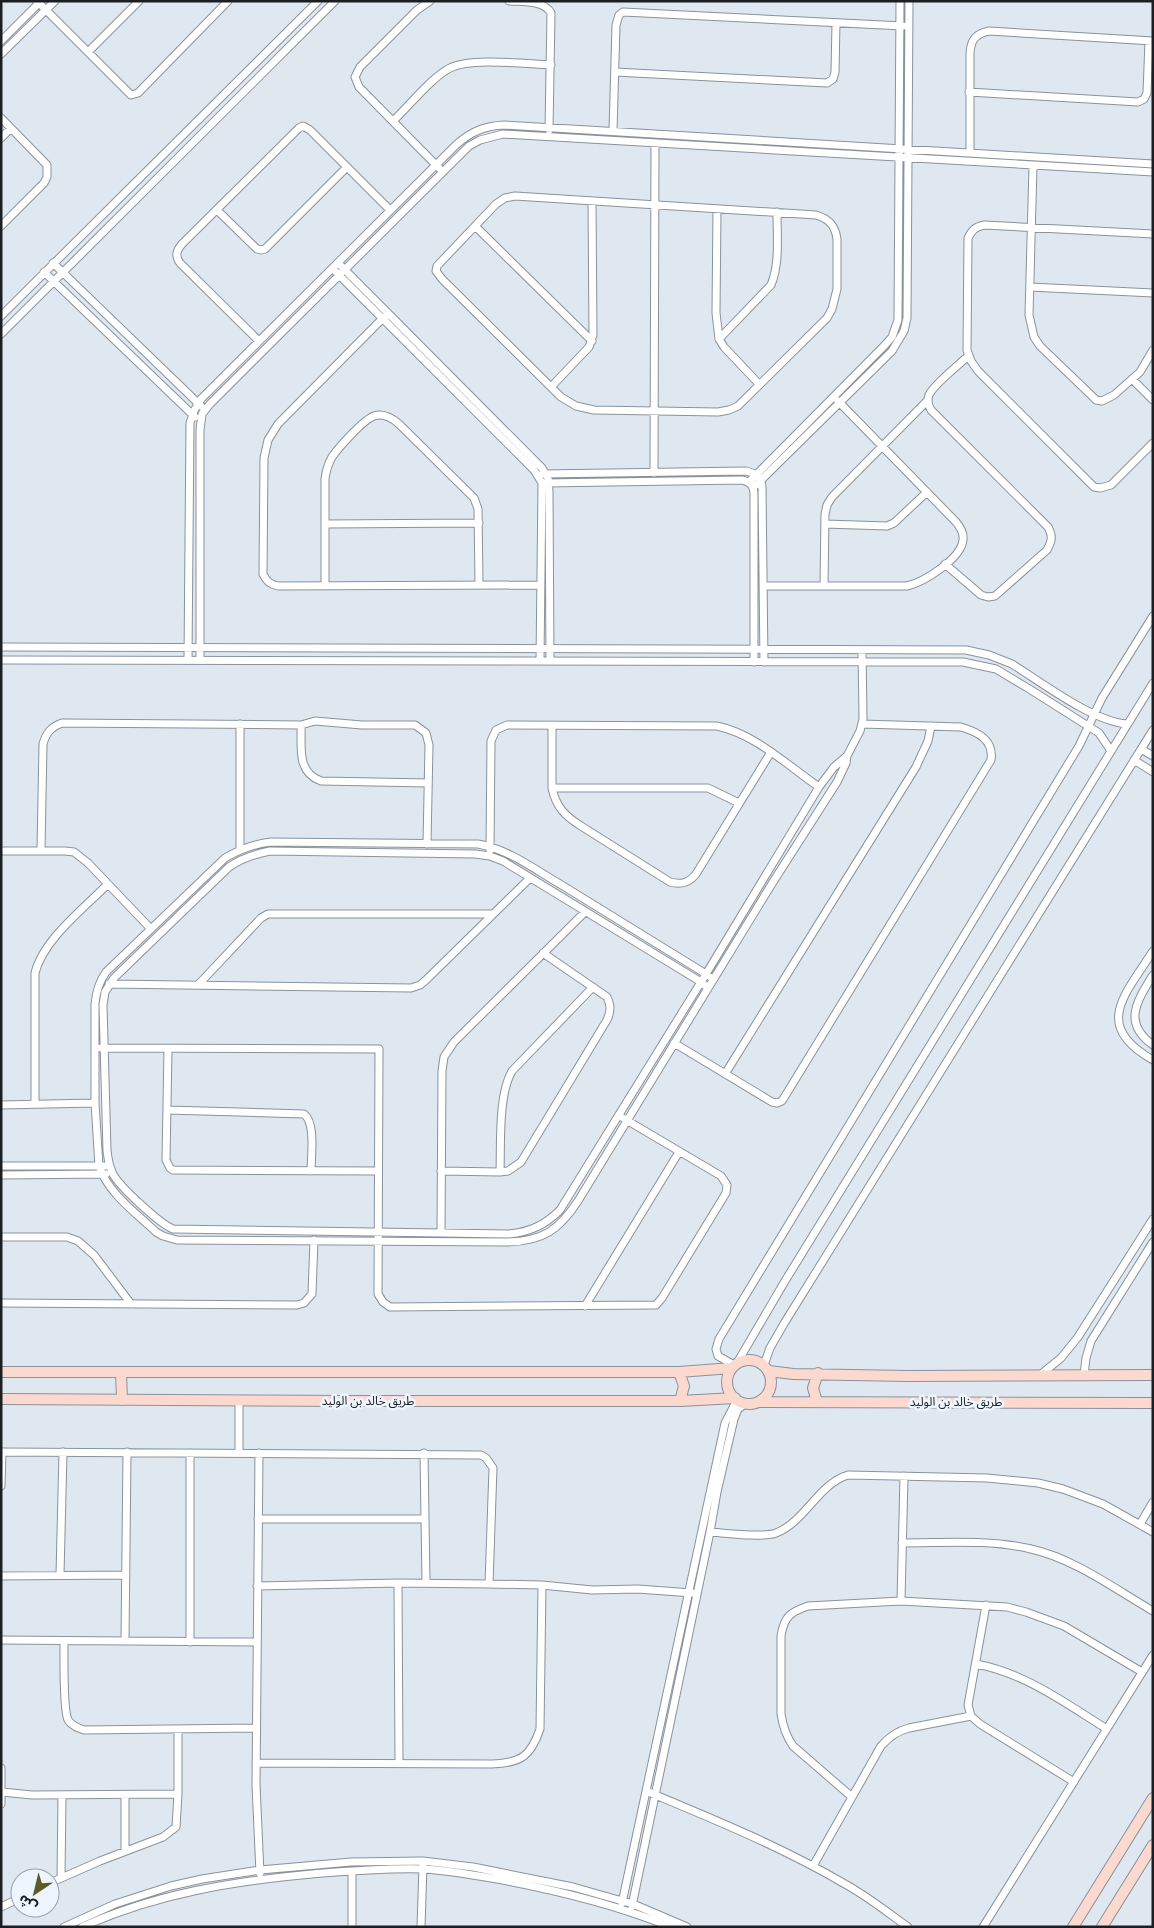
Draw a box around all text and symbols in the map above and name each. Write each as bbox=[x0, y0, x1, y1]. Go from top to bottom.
street label: طريق خالد بن الوليد bbox=[322, 1393, 414, 1409]
street label: طريق خالد بن الوليد bbox=[910, 1394, 1002, 1410]
north arrow bbox=[10, 1868, 60, 1918]
text: ش bbox=[15, 1890, 41, 1917]

